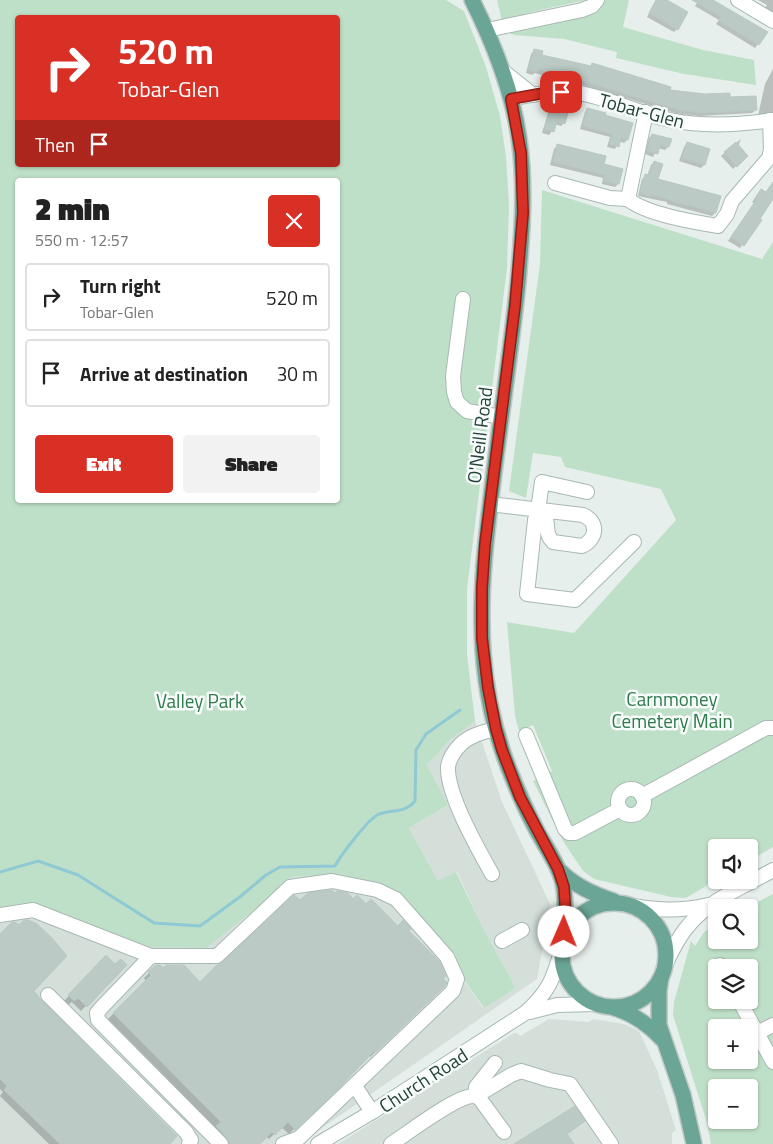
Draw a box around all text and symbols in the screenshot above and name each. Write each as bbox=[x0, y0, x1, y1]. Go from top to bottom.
text: 520 m bbox=[118, 24, 214, 78]
icon: right bbox=[35, 35, 100, 100]
pin bbox=[540, 71, 582, 113]
text: Tobar-Glen bbox=[118, 72, 220, 106]
icon: arrive bbox=[547, 78, 575, 106]
street label: Tobar-Glen bbox=[596, 85, 688, 135]
text: Then bbox=[35, 130, 75, 159]
icon: arrive bbox=[85, 130, 113, 158]
text: 2 min bbox=[35, 186, 110, 232]
button: close bbox=[268, 195, 320, 247]
text: 550 m · 12:57 bbox=[35, 228, 129, 252]
text: Turn right bbox=[80, 271, 161, 300]
icon: right bbox=[37, 283, 65, 311]
text: 520 m bbox=[266, 283, 318, 312]
text: Tobar-Glen bbox=[80, 300, 154, 324]
icon: arrive bbox=[37, 359, 65, 387]
text: Arrive at destination bbox=[80, 359, 248, 388]
text: 30 m bbox=[277, 359, 318, 388]
street label: O'Neill Road bbox=[459, 385, 499, 485]
button: Exit bbox=[35, 435, 173, 493]
button: Share bbox=[183, 435, 320, 493]
park label: Carnmoney Cemetery Main bbox=[611, 684, 733, 735]
park label: Valley Park bbox=[156, 686, 244, 715]
map controls bbox=[708, 839, 758, 1129]
button: sound bbox=[708, 839, 758, 889]
button: search bbox=[708, 899, 758, 949]
position arrow bbox=[537, 905, 589, 957]
button: layers bbox=[708, 959, 758, 1009]
button: + bbox=[708, 1019, 758, 1069]
street label: Church Road bbox=[373, 1040, 473, 1120]
button: − bbox=[708, 1079, 758, 1129]

